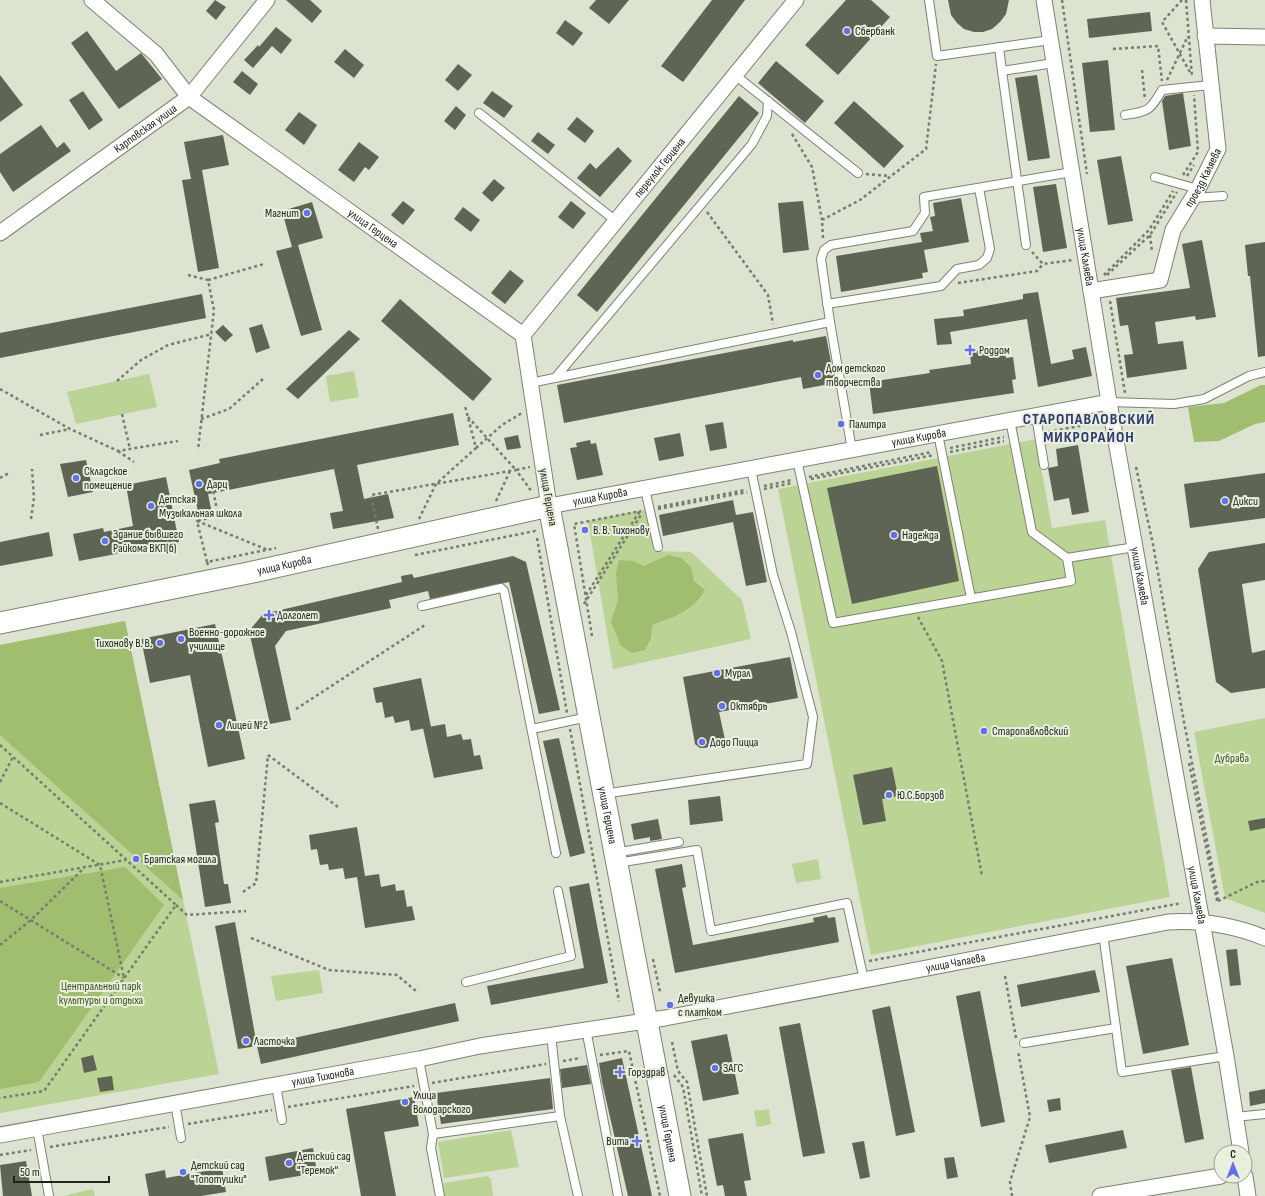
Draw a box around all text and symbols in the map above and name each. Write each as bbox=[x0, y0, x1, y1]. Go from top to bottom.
place label: Сбербанк bbox=[855, 24, 895, 39]
marker: Сбербанк bbox=[842, 26, 852, 36]
street label: Карповская улица bbox=[111, 100, 180, 156]
street label: переулок Герцена bbox=[631, 134, 689, 201]
street label: проезд Каляева bbox=[1181, 145, 1225, 210]
street label: улица Герцена bbox=[345, 205, 401, 251]
place label: Магнит bbox=[265, 206, 299, 221]
marker: Магнит bbox=[302, 208, 312, 218]
street label: улица Каляева bbox=[1073, 226, 1098, 287]
place label: Роддом bbox=[979, 343, 1010, 358]
marker: Роддом bbox=[964, 344, 976, 356]
place label: Дом детского творчества bbox=[826, 361, 886, 390]
marker: Дом детского творчества bbox=[813, 370, 823, 380]
district label: СТАРОПАВЛОВСКИЙ МИКРОРАЙОН bbox=[1023, 410, 1155, 447]
place label: Палитра bbox=[849, 417, 887, 432]
marker: Палитра bbox=[836, 419, 846, 429]
street label: улица Кирова bbox=[890, 425, 948, 450]
place label: Складское помещение bbox=[84, 464, 132, 493]
street label: улица Герцена bbox=[536, 467, 561, 527]
marker: Складское помещение bbox=[71, 473, 81, 483]
place label: Дарц bbox=[207, 477, 227, 492]
marker: Дарц bbox=[194, 479, 204, 489]
street label: улица Кирова bbox=[572, 484, 629, 509]
place label: Детская Музыкальная школа bbox=[159, 492, 242, 521]
place label: Дикси bbox=[1233, 494, 1258, 509]
marker: Дикси bbox=[1220, 496, 1230, 506]
marker: Детская Музыкальная школа bbox=[146, 501, 156, 511]
place label: В. В. Тихонову bbox=[593, 523, 650, 538]
marker: В. В. Тихонову bbox=[580, 525, 590, 535]
place label: Здание бывшего Райкома ВКП(б) bbox=[113, 527, 183, 556]
place label: Надежда bbox=[902, 528, 939, 543]
marker: Надежда bbox=[889, 530, 899, 540]
marker: Здание бывшего Райкома ВКП(б) bbox=[100, 536, 110, 546]
street label: улица Каляева bbox=[1128, 546, 1153, 607]
street label: улица Кирова bbox=[255, 552, 313, 578]
place label: Долголет bbox=[277, 608, 318, 623]
marker: Долголет bbox=[264, 610, 274, 620]
place label: Военно-дорожное училище bbox=[189, 625, 265, 654]
marker: Военно-дорожное училище bbox=[176, 634, 186, 644]
place label: Тихонову В. В. bbox=[95, 636, 152, 651]
marker: Тихонову В. В. bbox=[155, 638, 165, 648]
place label: Мурал bbox=[725, 666, 751, 681]
marker: Мурал bbox=[712, 668, 722, 678]
place label: Октябрь bbox=[730, 699, 768, 714]
marker: Октябрь bbox=[717, 701, 727, 711]
place label: Лицей №2 bbox=[226, 718, 268, 733]
marker: Лицей №2 bbox=[214, 720, 224, 730]
place label: Старопавловский bbox=[992, 724, 1068, 739]
marker: Старопавловский bbox=[979, 726, 989, 736]
place label: Додо Пицца bbox=[710, 735, 759, 750]
marker: Додо Пицца bbox=[697, 737, 707, 747]
park label: Дубрава bbox=[1215, 751, 1250, 766]
street label: улица Герцена bbox=[595, 785, 621, 846]
place label: Ю.С.Борзов bbox=[897, 788, 944, 803]
marker: Ю.С.Борзов bbox=[884, 790, 894, 800]
place label: Братская могила bbox=[144, 852, 217, 867]
marker: Братская могила bbox=[131, 854, 141, 864]
street label: улица Каляева bbox=[1185, 865, 1210, 926]
street label: улица Чапаева bbox=[925, 950, 987, 976]
park label: Центральный парк культуры и отдыха bbox=[59, 979, 144, 1008]
place label: Девушка с платком bbox=[678, 991, 722, 1020]
marker: Девушка с платком bbox=[665, 1000, 675, 1010]
place label: Ласточка bbox=[253, 1034, 296, 1049]
marker: Ласточка bbox=[241, 1036, 251, 1046]
place label: ЗАГС bbox=[723, 1061, 744, 1076]
street label: улица Тихонова bbox=[290, 1063, 356, 1089]
marker: ЗАГС bbox=[710, 1063, 720, 1073]
place label: Горздрав bbox=[628, 1065, 665, 1080]
marker: Горздрав bbox=[615, 1067, 625, 1077]
place label: Улица Володарского bbox=[413, 1088, 471, 1117]
marker: Улица Володарского bbox=[400, 1097, 410, 1107]
street label: улица Герцена bbox=[655, 1103, 681, 1164]
place label: Вита bbox=[606, 1134, 629, 1149]
marker: Вита bbox=[632, 1136, 642, 1146]
north arrow bbox=[1213, 1144, 1253, 1184]
text: С bbox=[1230, 1148, 1236, 1161]
place label: Детский сад "Теремок" bbox=[297, 1149, 351, 1178]
scale bar bbox=[14, 1158, 109, 1184]
place label: Детский сад "Топотушки" bbox=[191, 1158, 247, 1187]
marker: Детский сад "Теремок" bbox=[284, 1158, 294, 1168]
text: 50 m bbox=[20, 1165, 40, 1180]
marker: Детский сад "Топотушки" bbox=[178, 1167, 188, 1177]

